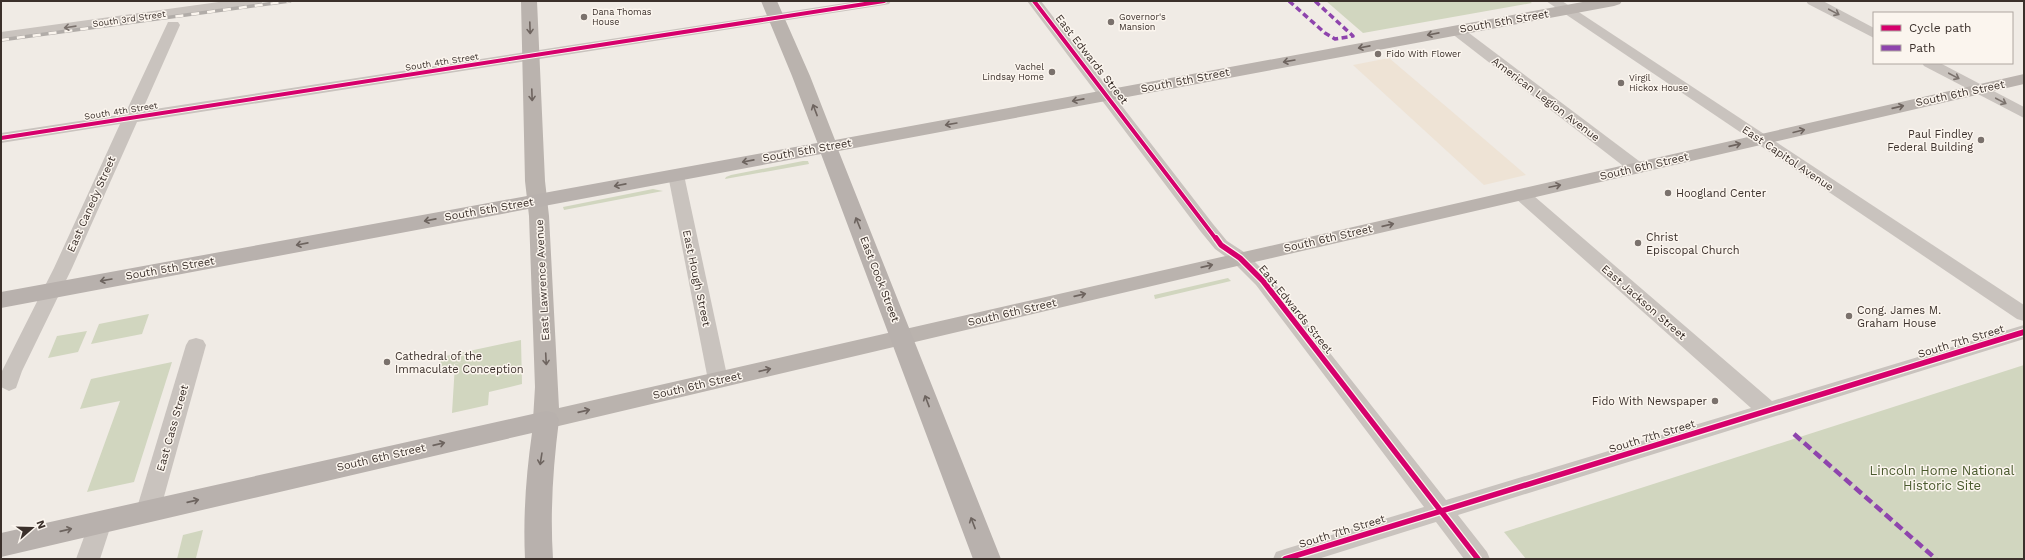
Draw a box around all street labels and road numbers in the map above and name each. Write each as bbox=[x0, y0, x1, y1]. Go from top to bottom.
street label: South 5th Street bbox=[1458, 7, 1550, 36]
street label: South 3rd Street bbox=[92, 9, 166, 29]
street label: East Edwards Street bbox=[1053, 12, 1131, 107]
street label: South 4th Street bbox=[405, 51, 480, 73]
street label: American Legion Avenue bbox=[1489, 55, 1602, 144]
street label: South 5th Street bbox=[1140, 65, 1231, 95]
street label: South 6th Street bbox=[1914, 78, 2006, 109]
street label: South 4th Street bbox=[84, 100, 159, 122]
street label: East Capitol Avenue bbox=[1740, 123, 1836, 194]
street label: South 5th Street bbox=[761, 136, 853, 165]
street label: South 6th Street bbox=[1599, 150, 1690, 183]
street label: East Canedy Street bbox=[64, 154, 119, 254]
street label: South 5th Street bbox=[443, 195, 535, 224]
street label: East Lawrence Avenue bbox=[533, 219, 552, 341]
street label: South 6th Street bbox=[1283, 222, 1374, 255]
street label: East Hough Street bbox=[680, 229, 713, 328]
street label: East Cook Street bbox=[857, 234, 902, 324]
street label: South 5th Street bbox=[124, 254, 216, 283]
street label: East Edwards Street bbox=[1256, 262, 1336, 357]
street label: East Jackson Street bbox=[1599, 262, 1689, 343]
street label: South 6th Street bbox=[967, 296, 1058, 329]
street label: South 7th Street bbox=[1916, 322, 2006, 361]
street label: South 6th Street bbox=[652, 369, 743, 402]
street label: East Cass Street bbox=[154, 383, 191, 473]
street label: South 7th Street bbox=[1607, 417, 1697, 456]
street label: South 6th Street bbox=[336, 441, 427, 474]
street label: South 7th Street bbox=[1297, 512, 1387, 551]

